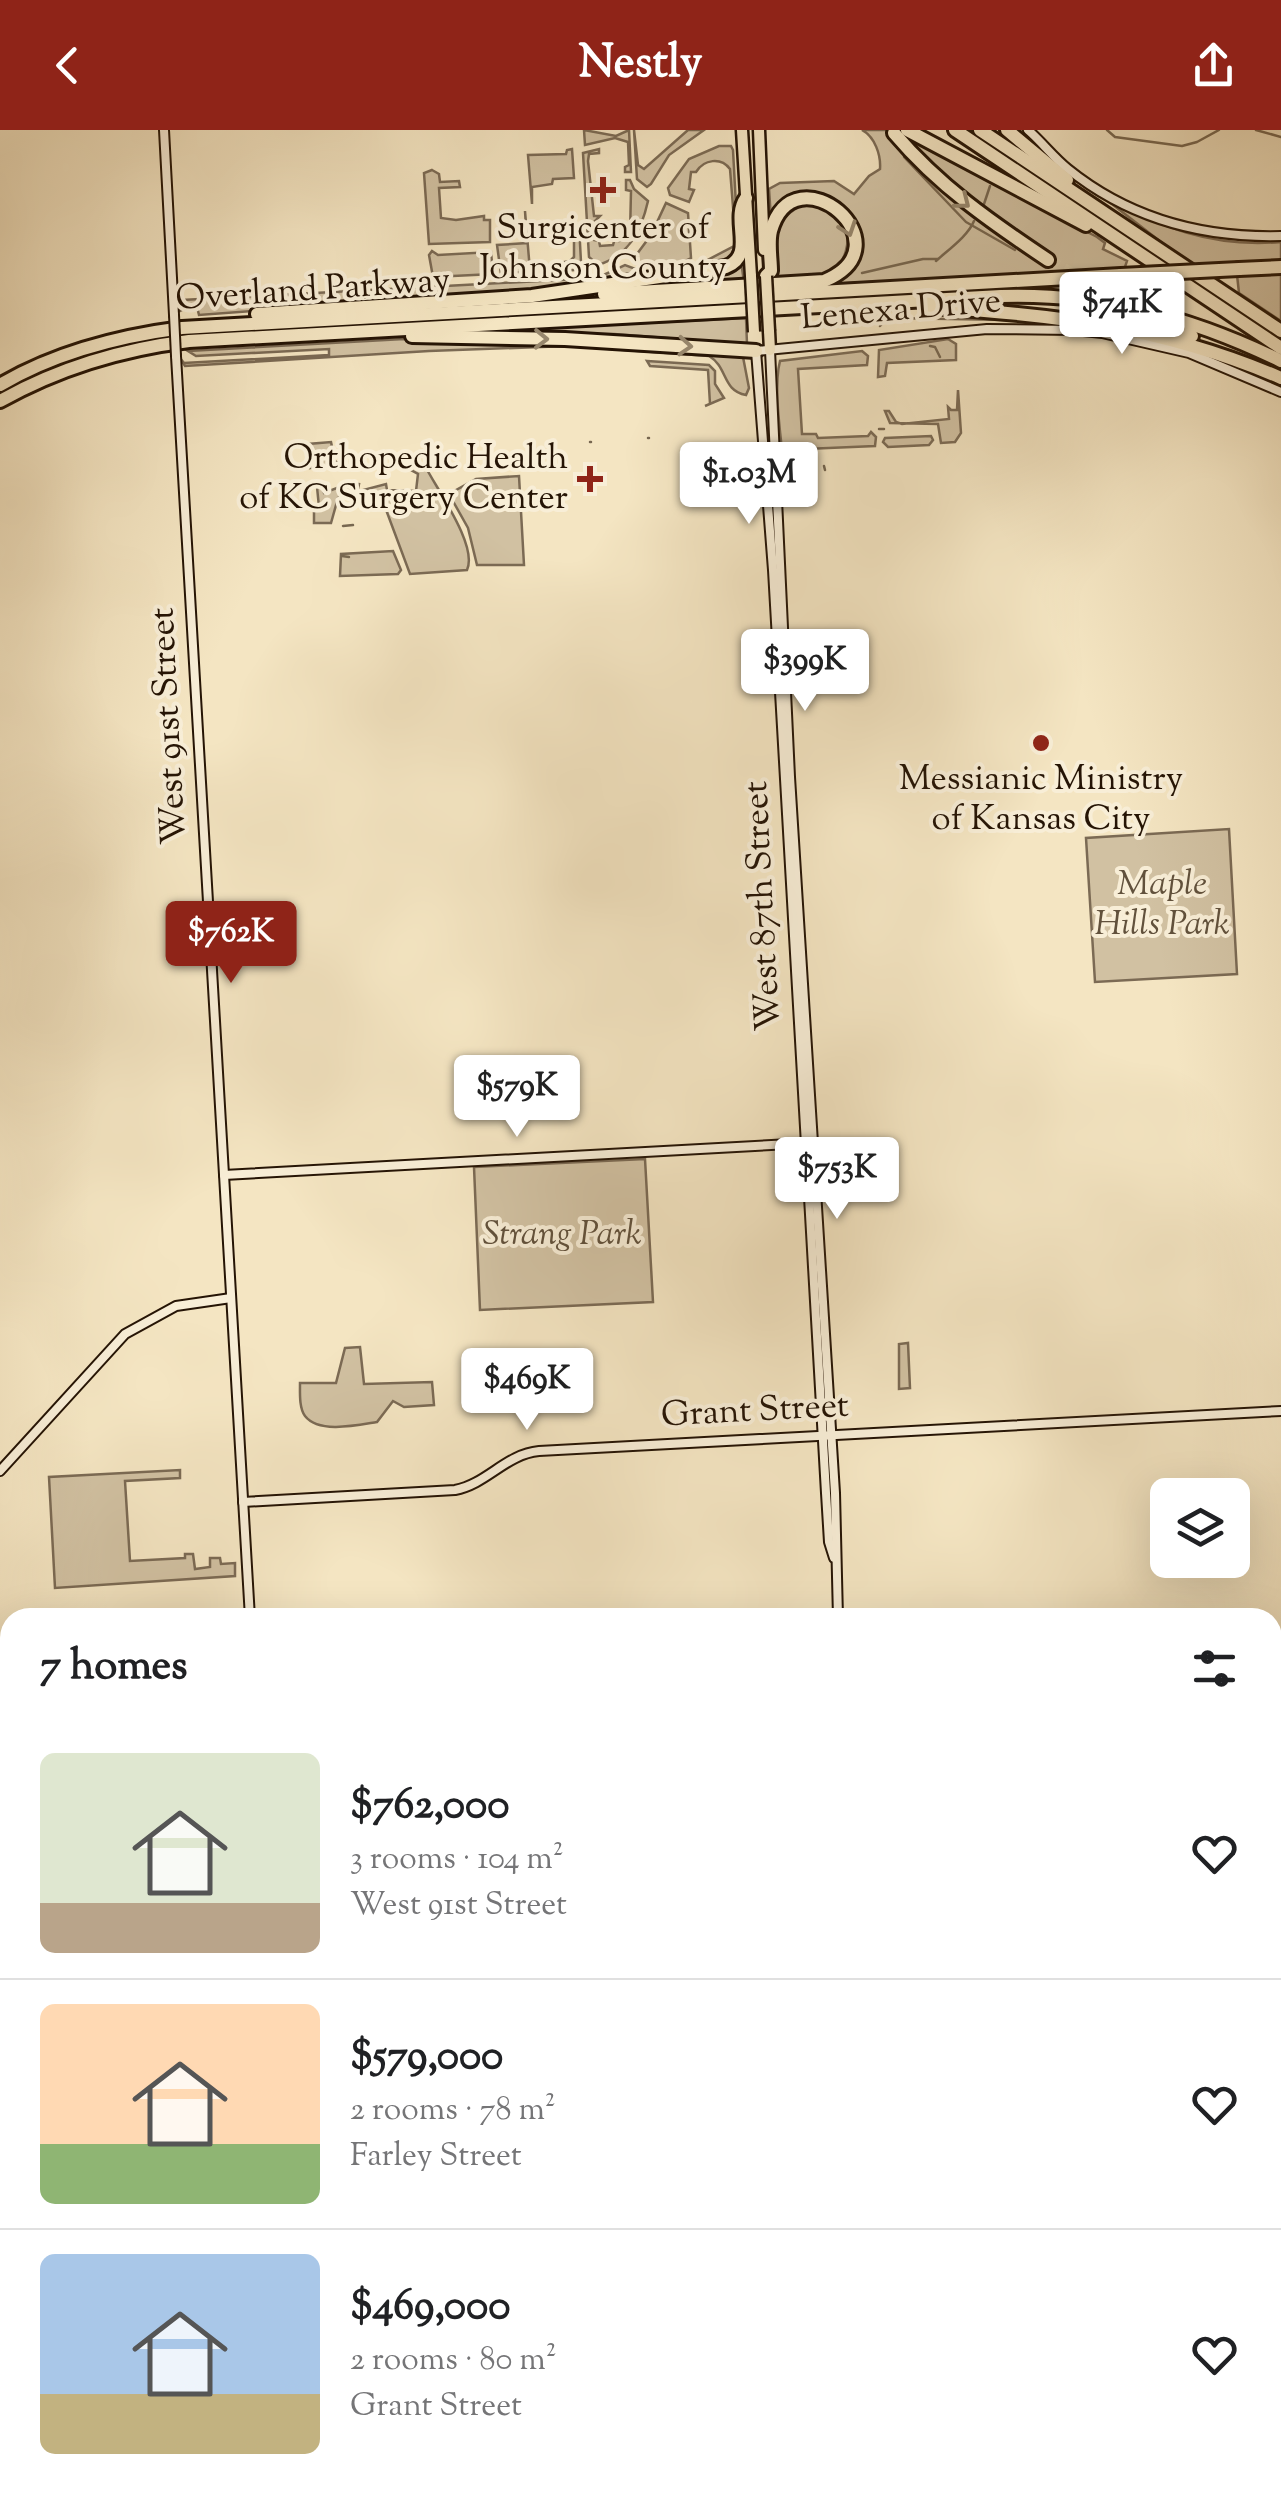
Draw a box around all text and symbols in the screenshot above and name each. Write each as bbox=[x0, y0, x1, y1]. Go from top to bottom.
text: Nestly bbox=[579, 33, 702, 98]
icon: back bbox=[40, 38, 95, 93]
icon: share bbox=[1186, 38, 1241, 93]
marker: Surgicenter of Johnson County bbox=[590, 177, 616, 203]
one-way arrow bbox=[952, 190, 970, 207]
place label: Surgicenter of Johnson County bbox=[477, 204, 727, 295]
one-way arrow bbox=[837, 219, 857, 237]
street label: Overland Parkway bbox=[174, 256, 452, 326]
pin: $741K bbox=[1052, 272, 1192, 357]
street label: Lenexa Drive bbox=[799, 277, 1003, 345]
text: $741K bbox=[1081, 281, 1163, 327]
one-way arrow bbox=[533, 328, 549, 349]
one-way arrow bbox=[677, 335, 693, 357]
place label: Orthopedic Health of KC Surgery Center bbox=[239, 434, 568, 525]
pin: $1.03M bbox=[668, 442, 830, 527]
text: $1.03M bbox=[702, 451, 796, 497]
marker: Orthopedic Health of KC Surgery Center bbox=[577, 466, 603, 492]
street label: West 91st Street bbox=[138, 606, 202, 846]
pin: $399K bbox=[735, 629, 875, 714]
text: $399K bbox=[763, 638, 847, 684]
marker: Messianic Ministry of Kansas City bbox=[1030, 732, 1052, 754]
place label: Messianic Ministry of Kansas City bbox=[899, 755, 1183, 846]
street label: West 87th Street bbox=[732, 780, 796, 1032]
park label: Maple Hills Park bbox=[1094, 860, 1230, 951]
pin: $762K bbox=[161, 901, 301, 986]
text: $762K bbox=[188, 910, 274, 956]
pin: $579K bbox=[447, 1055, 587, 1140]
text: $579K bbox=[476, 1064, 558, 1110]
pin: $753K bbox=[767, 1137, 907, 1222]
text: $753K bbox=[797, 1146, 877, 1192]
park label: Strang Park bbox=[483, 1210, 642, 1261]
pin: $469K bbox=[457, 1348, 597, 1433]
text: $469K bbox=[483, 1357, 571, 1403]
street label: Grant Street bbox=[660, 1382, 850, 1442]
map controls bbox=[1150, 1478, 1250, 1578]
button: layers bbox=[1150, 1478, 1250, 1578]
text: 7 homes bbox=[40, 1638, 188, 1698]
icon: filters bbox=[1187, 1641, 1242, 1696]
text: $762,000 bbox=[350, 1777, 509, 1837]
icon: home bbox=[120, 1793, 240, 1913]
icon: heart bbox=[1187, 1826, 1242, 1881]
text: 3 rooms · 104 m² bbox=[350, 1837, 564, 1883]
text: West 91st Street bbox=[350, 1883, 567, 1929]
text: $579,000 bbox=[350, 2028, 503, 2088]
icon: home bbox=[120, 2044, 240, 2164]
icon: heart bbox=[1187, 2077, 1242, 2132]
text: 2 rooms · 78 m² bbox=[350, 2088, 556, 2134]
text: Farley Street bbox=[350, 2134, 522, 2180]
text: $469,000 bbox=[350, 2278, 510, 2338]
icon: home bbox=[120, 2294, 240, 2414]
icon: heart bbox=[1187, 2327, 1242, 2382]
text: 2 rooms · 80 m² bbox=[350, 2338, 557, 2384]
text: Grant Street bbox=[350, 2384, 522, 2430]

